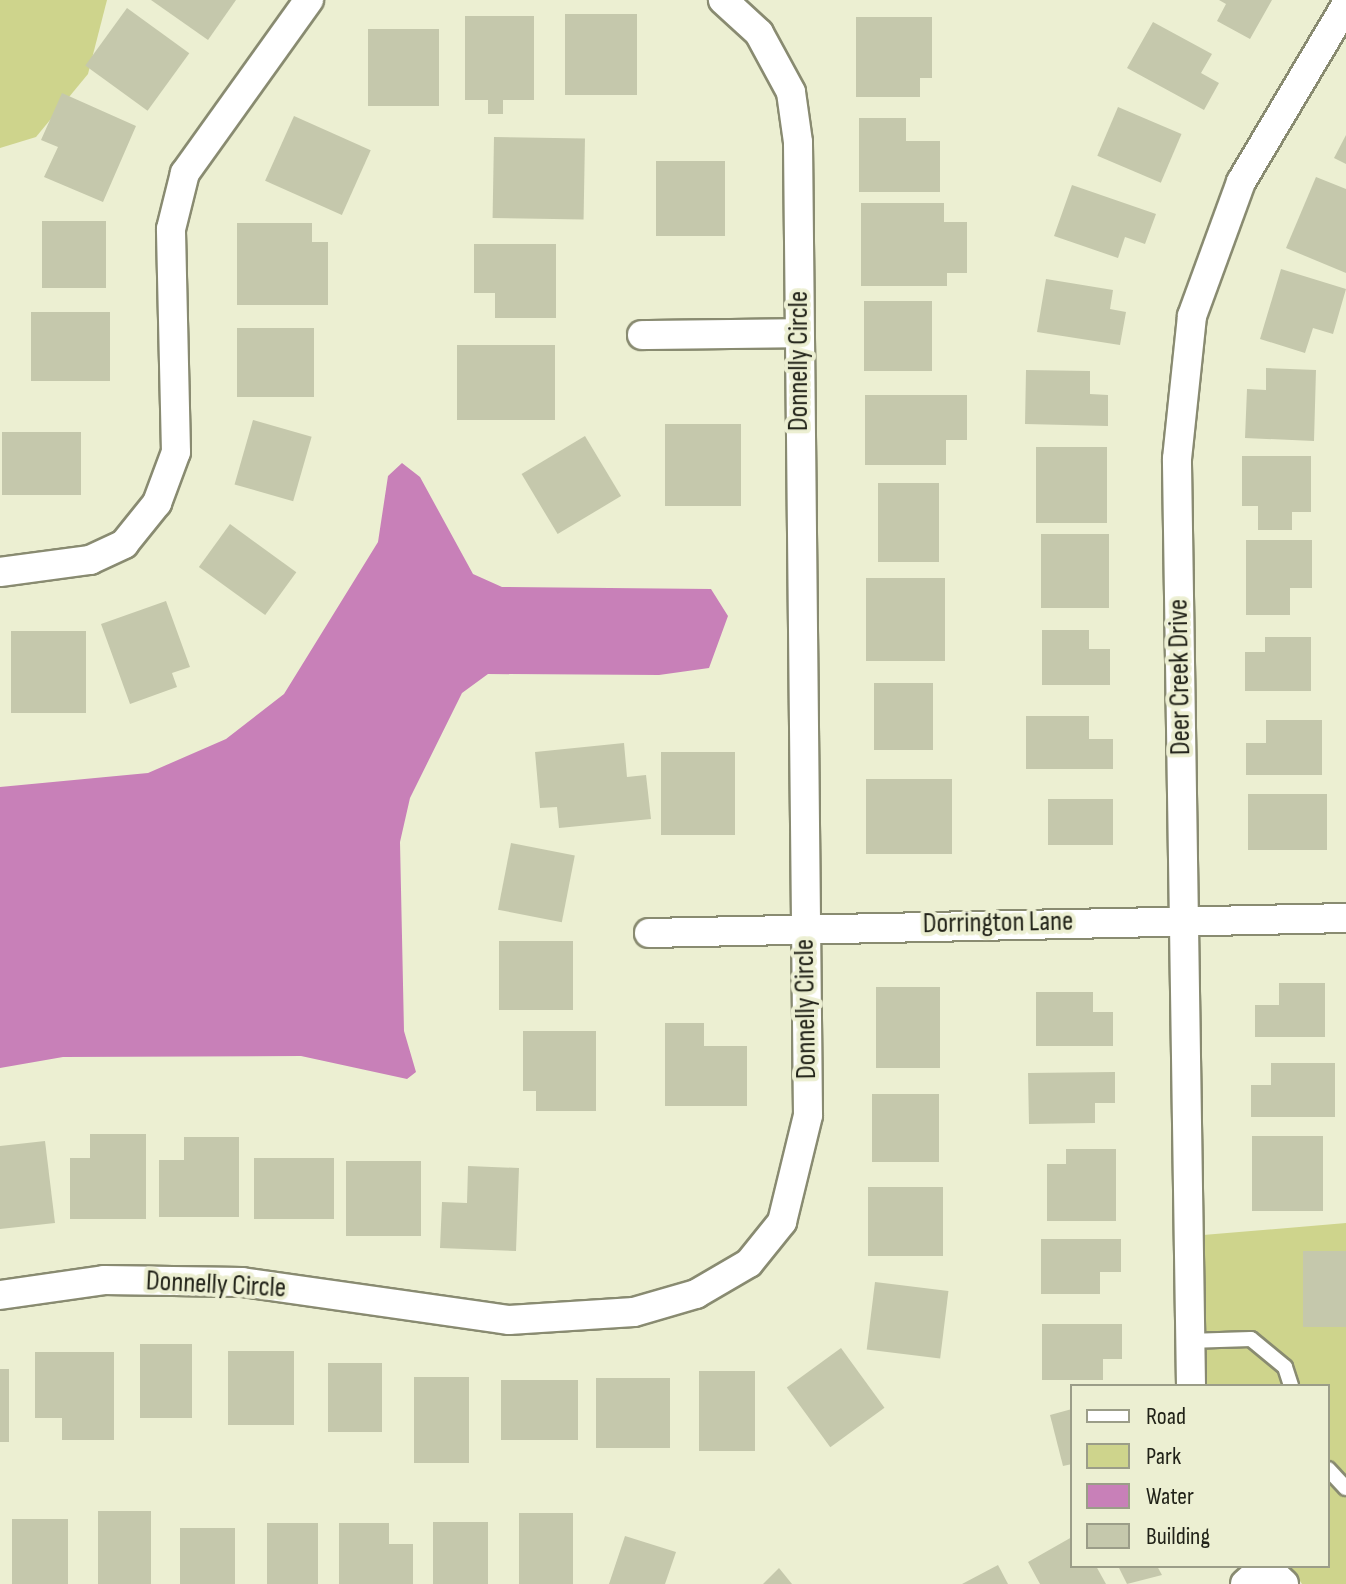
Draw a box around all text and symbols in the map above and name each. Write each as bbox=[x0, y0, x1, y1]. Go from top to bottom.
street label: Donnelly Circle bbox=[782, 291, 816, 431]
street label: Deer Creek Drive bbox=[1162, 599, 1198, 755]
street label: Dorrington Lane bbox=[922, 905, 1074, 941]
street label: Donnelly Circle bbox=[788, 939, 824, 1079]
street label: Donnelly Circle bbox=[145, 1265, 287, 1305]
legend bbox=[1070, 1384, 1330, 1568]
text: Road bbox=[1146, 1402, 1186, 1431]
text: Park bbox=[1146, 1442, 1181, 1471]
text: Water bbox=[1146, 1482, 1194, 1511]
text: Building bbox=[1146, 1522, 1210, 1551]

